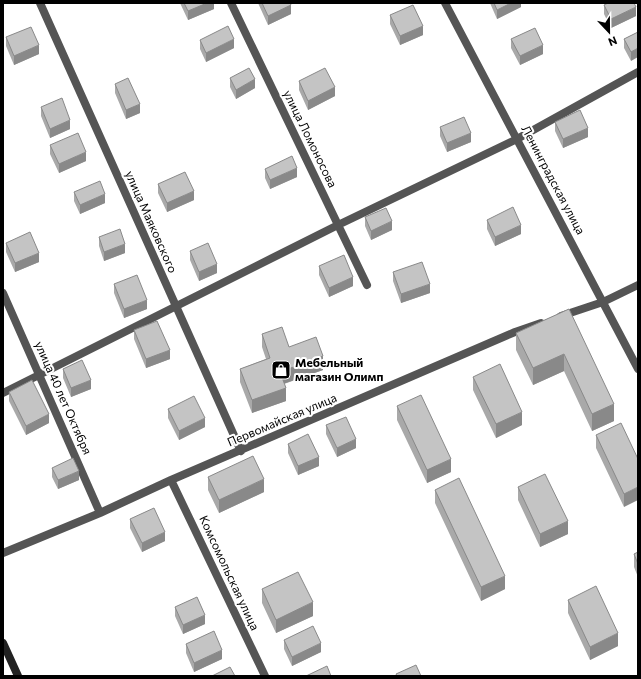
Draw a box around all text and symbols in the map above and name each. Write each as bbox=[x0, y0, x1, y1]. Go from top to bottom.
north arrow bbox=[589, 12, 629, 52]
text: N bbox=[607, 34, 619, 49]
street label: улица Ломоносова bbox=[281, 88, 341, 190]
street label: Ленинградская улица bbox=[519, 123, 589, 236]
street label: улица Маяковского bbox=[123, 168, 181, 275]
street label: улица 40 лет Октября bbox=[33, 339, 95, 456]
place label: Мебельный магазин Олимп bbox=[295, 355, 384, 383]
shop icon: Мебельный магазин Олимп bbox=[270, 359, 292, 381]
street label: Первомайская улица bbox=[225, 390, 338, 448]
street label: Комсомольская улица bbox=[197, 513, 263, 632]

